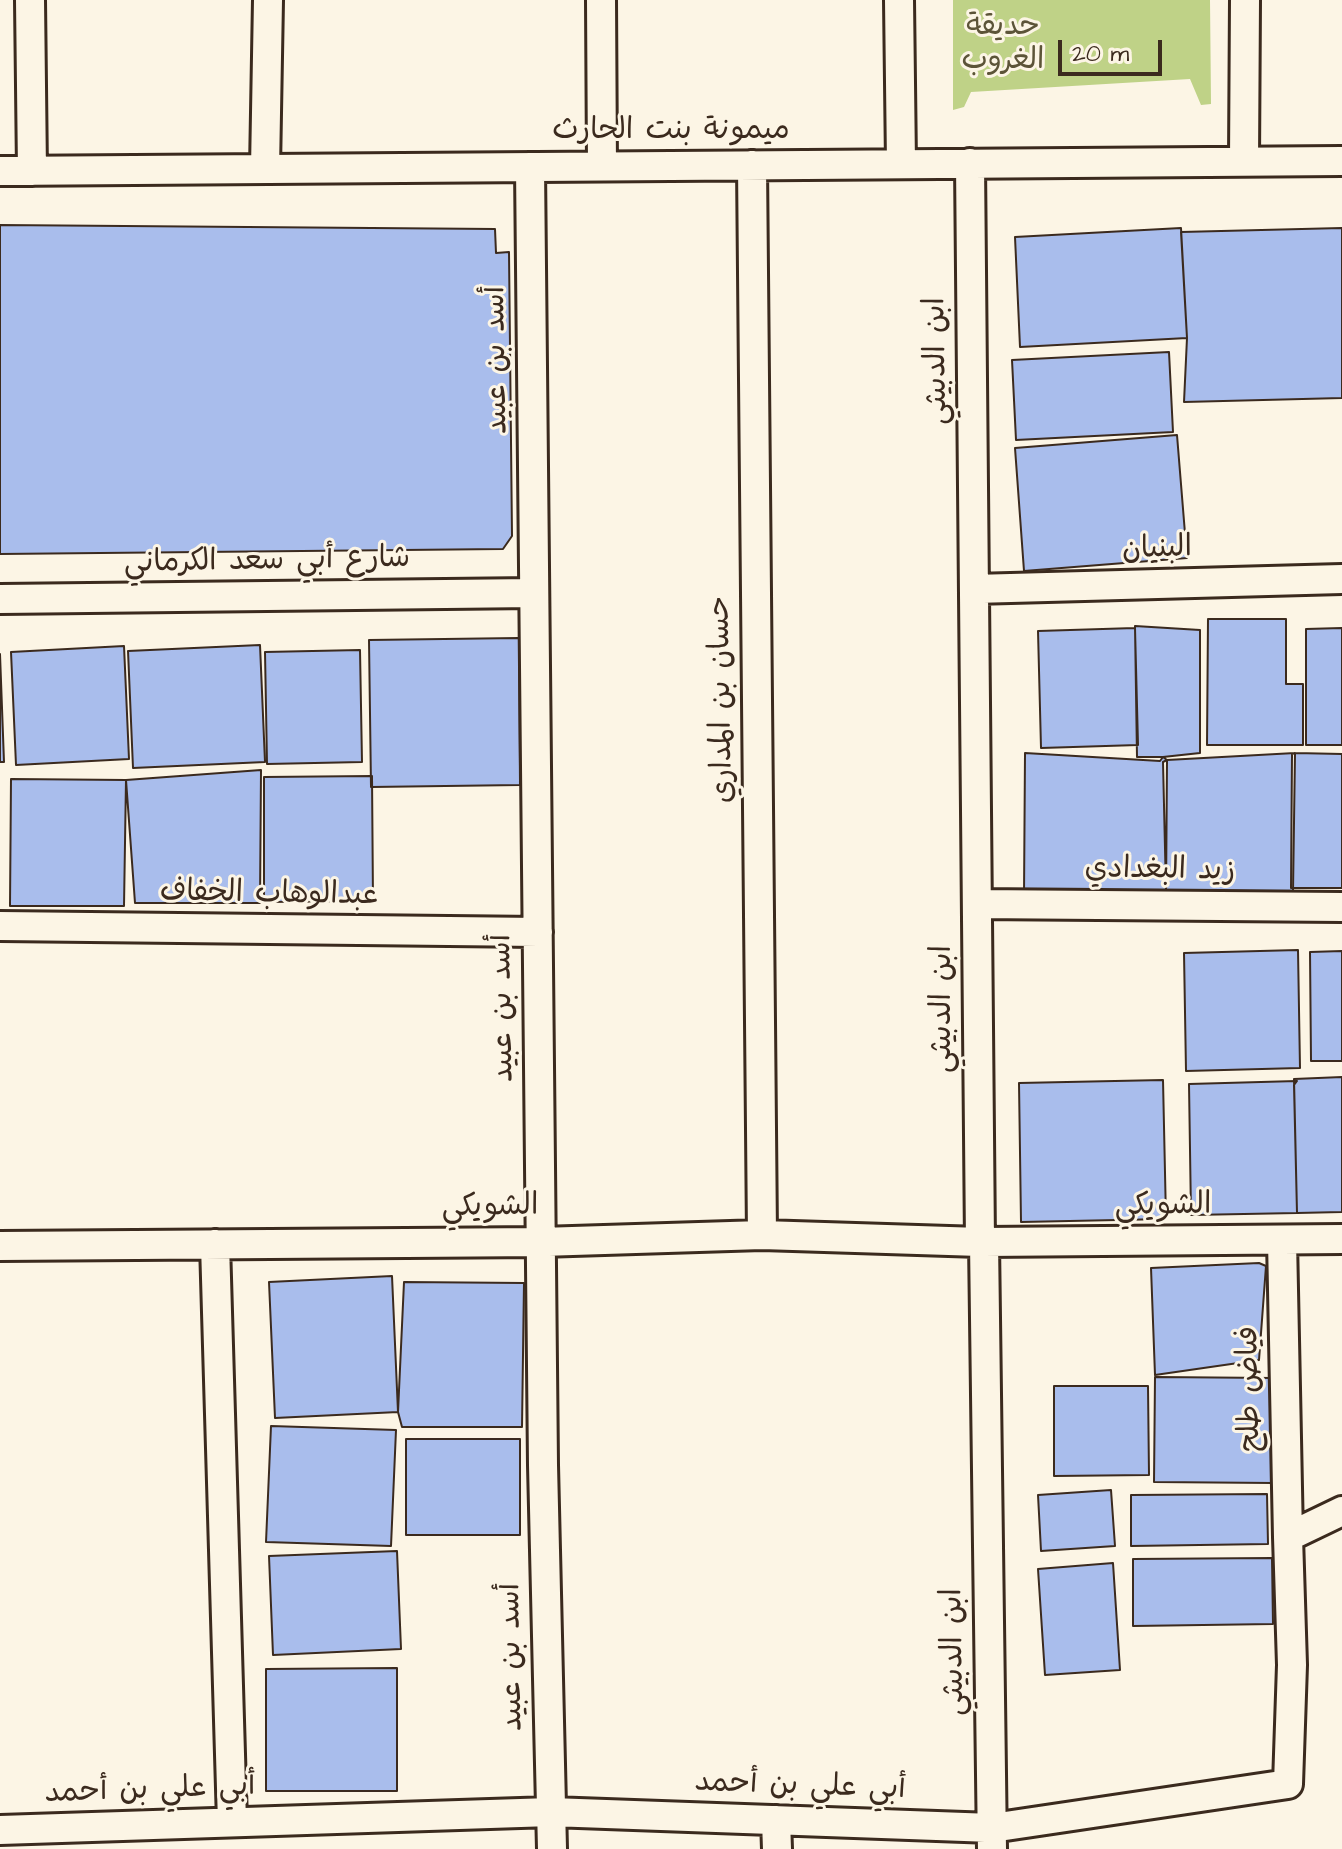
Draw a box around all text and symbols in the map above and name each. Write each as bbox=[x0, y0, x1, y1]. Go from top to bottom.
park label: حديقة الغروب bbox=[962, 10, 1044, 80]
scale bar bbox=[1062, 24, 1166, 74]
text: 20 m bbox=[1072, 37, 1129, 71]
street label: ميمونة بنت الحارث bbox=[552, 114, 790, 150]
street label: أسد بن عبيد bbox=[479, 286, 517, 434]
street label: ابن الدبيثي bbox=[919, 297, 957, 425]
street label: البنيان bbox=[1121, 531, 1193, 569]
street label: شارع أبي سعد الكرماني bbox=[124, 542, 410, 582]
street label: حسان بن المداري bbox=[703, 597, 743, 803]
street label: زيد البغدادي bbox=[1084, 852, 1236, 890]
street label: عبدالوهاب الخفاف bbox=[159, 875, 379, 915]
street label: أسد بن عبيد bbox=[485, 934, 523, 1082]
street label: ابن الدبيثي bbox=[926, 945, 962, 1073]
street label: الشويكي bbox=[1114, 1188, 1212, 1226]
street label: الشويكي bbox=[441, 1189, 539, 1227]
street label: فياض طلح bbox=[1232, 1326, 1270, 1452]
street label: أسد بن عبيد bbox=[494, 1583, 532, 1731]
street label: ابن الدبيثي bbox=[936, 1588, 974, 1716]
street label: أبي علي بن أحمد bbox=[694, 1765, 906, 1809]
street label: أبي علي بن أحمد bbox=[44, 1769, 256, 1813]

